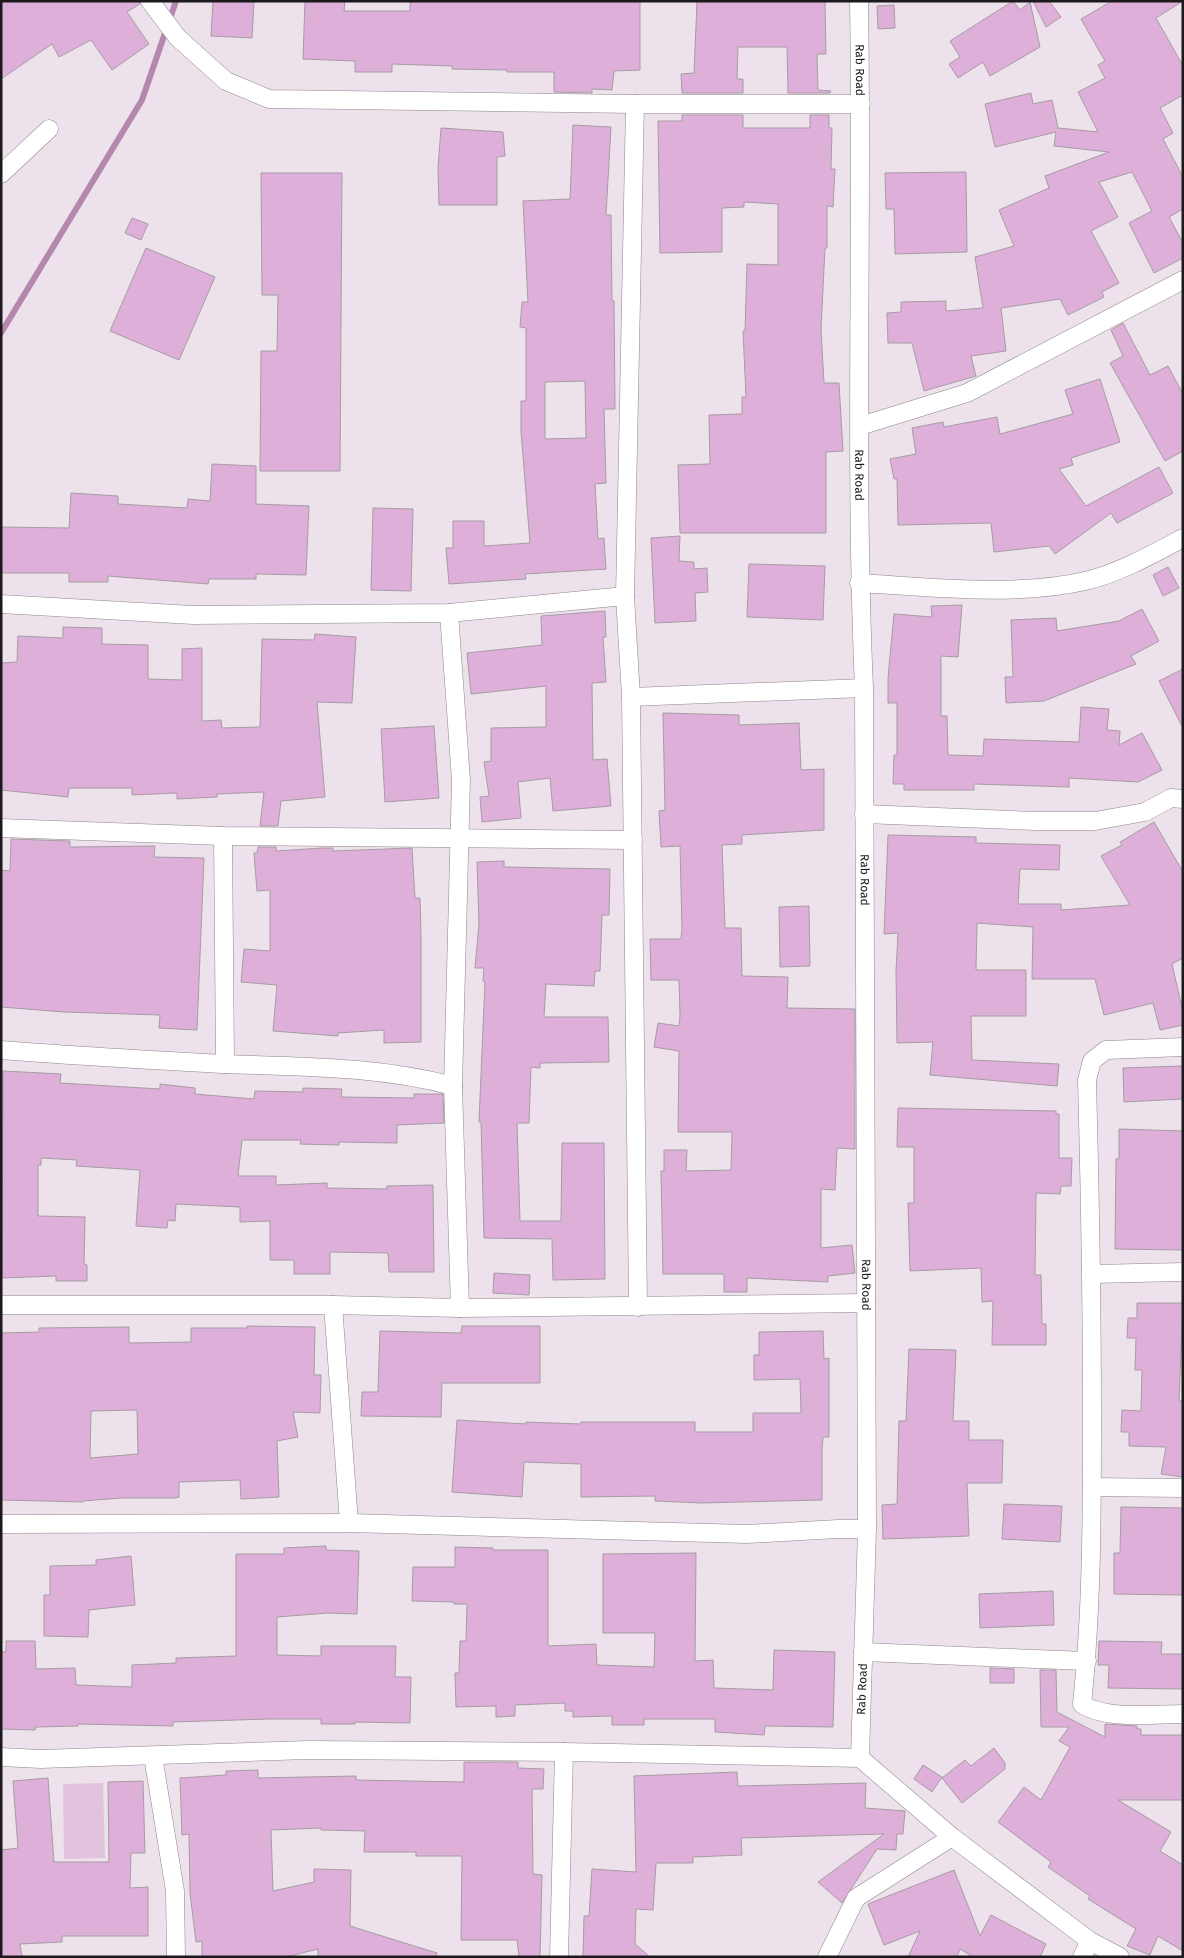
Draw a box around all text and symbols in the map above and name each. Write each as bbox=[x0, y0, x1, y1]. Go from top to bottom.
street label: Rab Road bbox=[853, 44, 867, 96]
street label: Rab Road bbox=[852, 449, 866, 501]
street label: Rab Road bbox=[858, 854, 872, 906]
street label: Rab Road bbox=[859, 1259, 873, 1311]
street label: Rab Road bbox=[854, 1663, 870, 1715]

